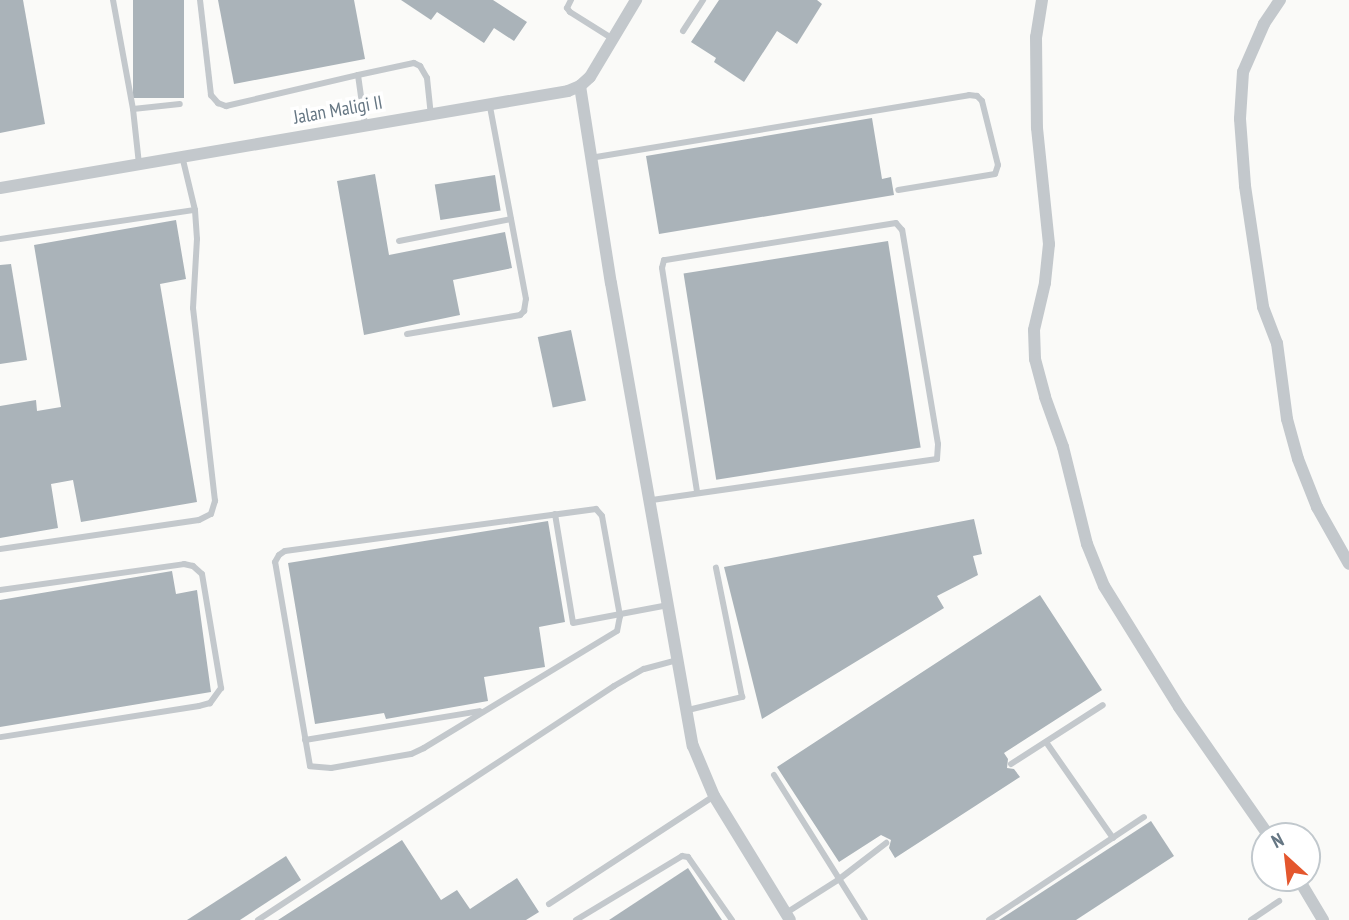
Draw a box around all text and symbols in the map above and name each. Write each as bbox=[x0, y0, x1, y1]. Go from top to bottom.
street label: Jalan Maligi II bbox=[292, 91, 384, 129]
north arrow bbox=[1251, 822, 1321, 892]
text: N bbox=[1267, 827, 1287, 853]

